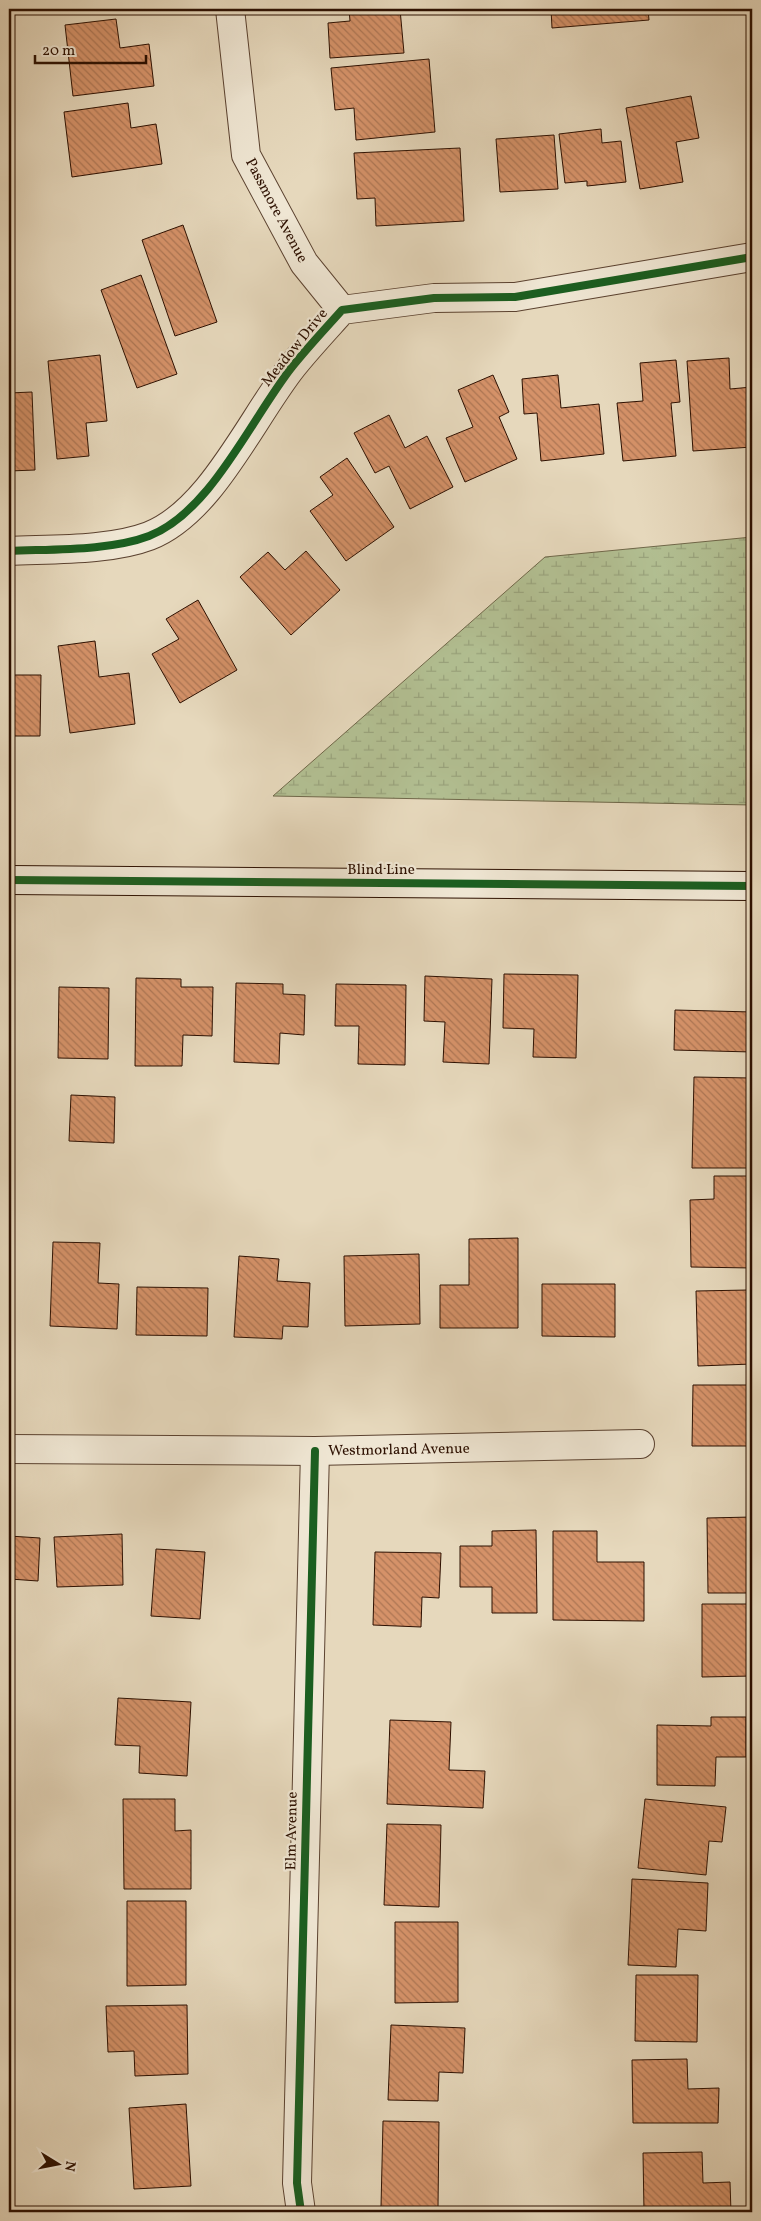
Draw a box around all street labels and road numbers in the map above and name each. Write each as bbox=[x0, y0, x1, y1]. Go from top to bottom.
street label: Passmore Avenue bbox=[239, 155, 312, 267]
street label: Meadow Drive bbox=[257, 304, 333, 392]
street label: Blind Line bbox=[347, 860, 415, 881]
street label: Westmorland Avenue bbox=[328, 1439, 470, 1462]
street label: Elm Avenue bbox=[281, 1791, 304, 1871]

